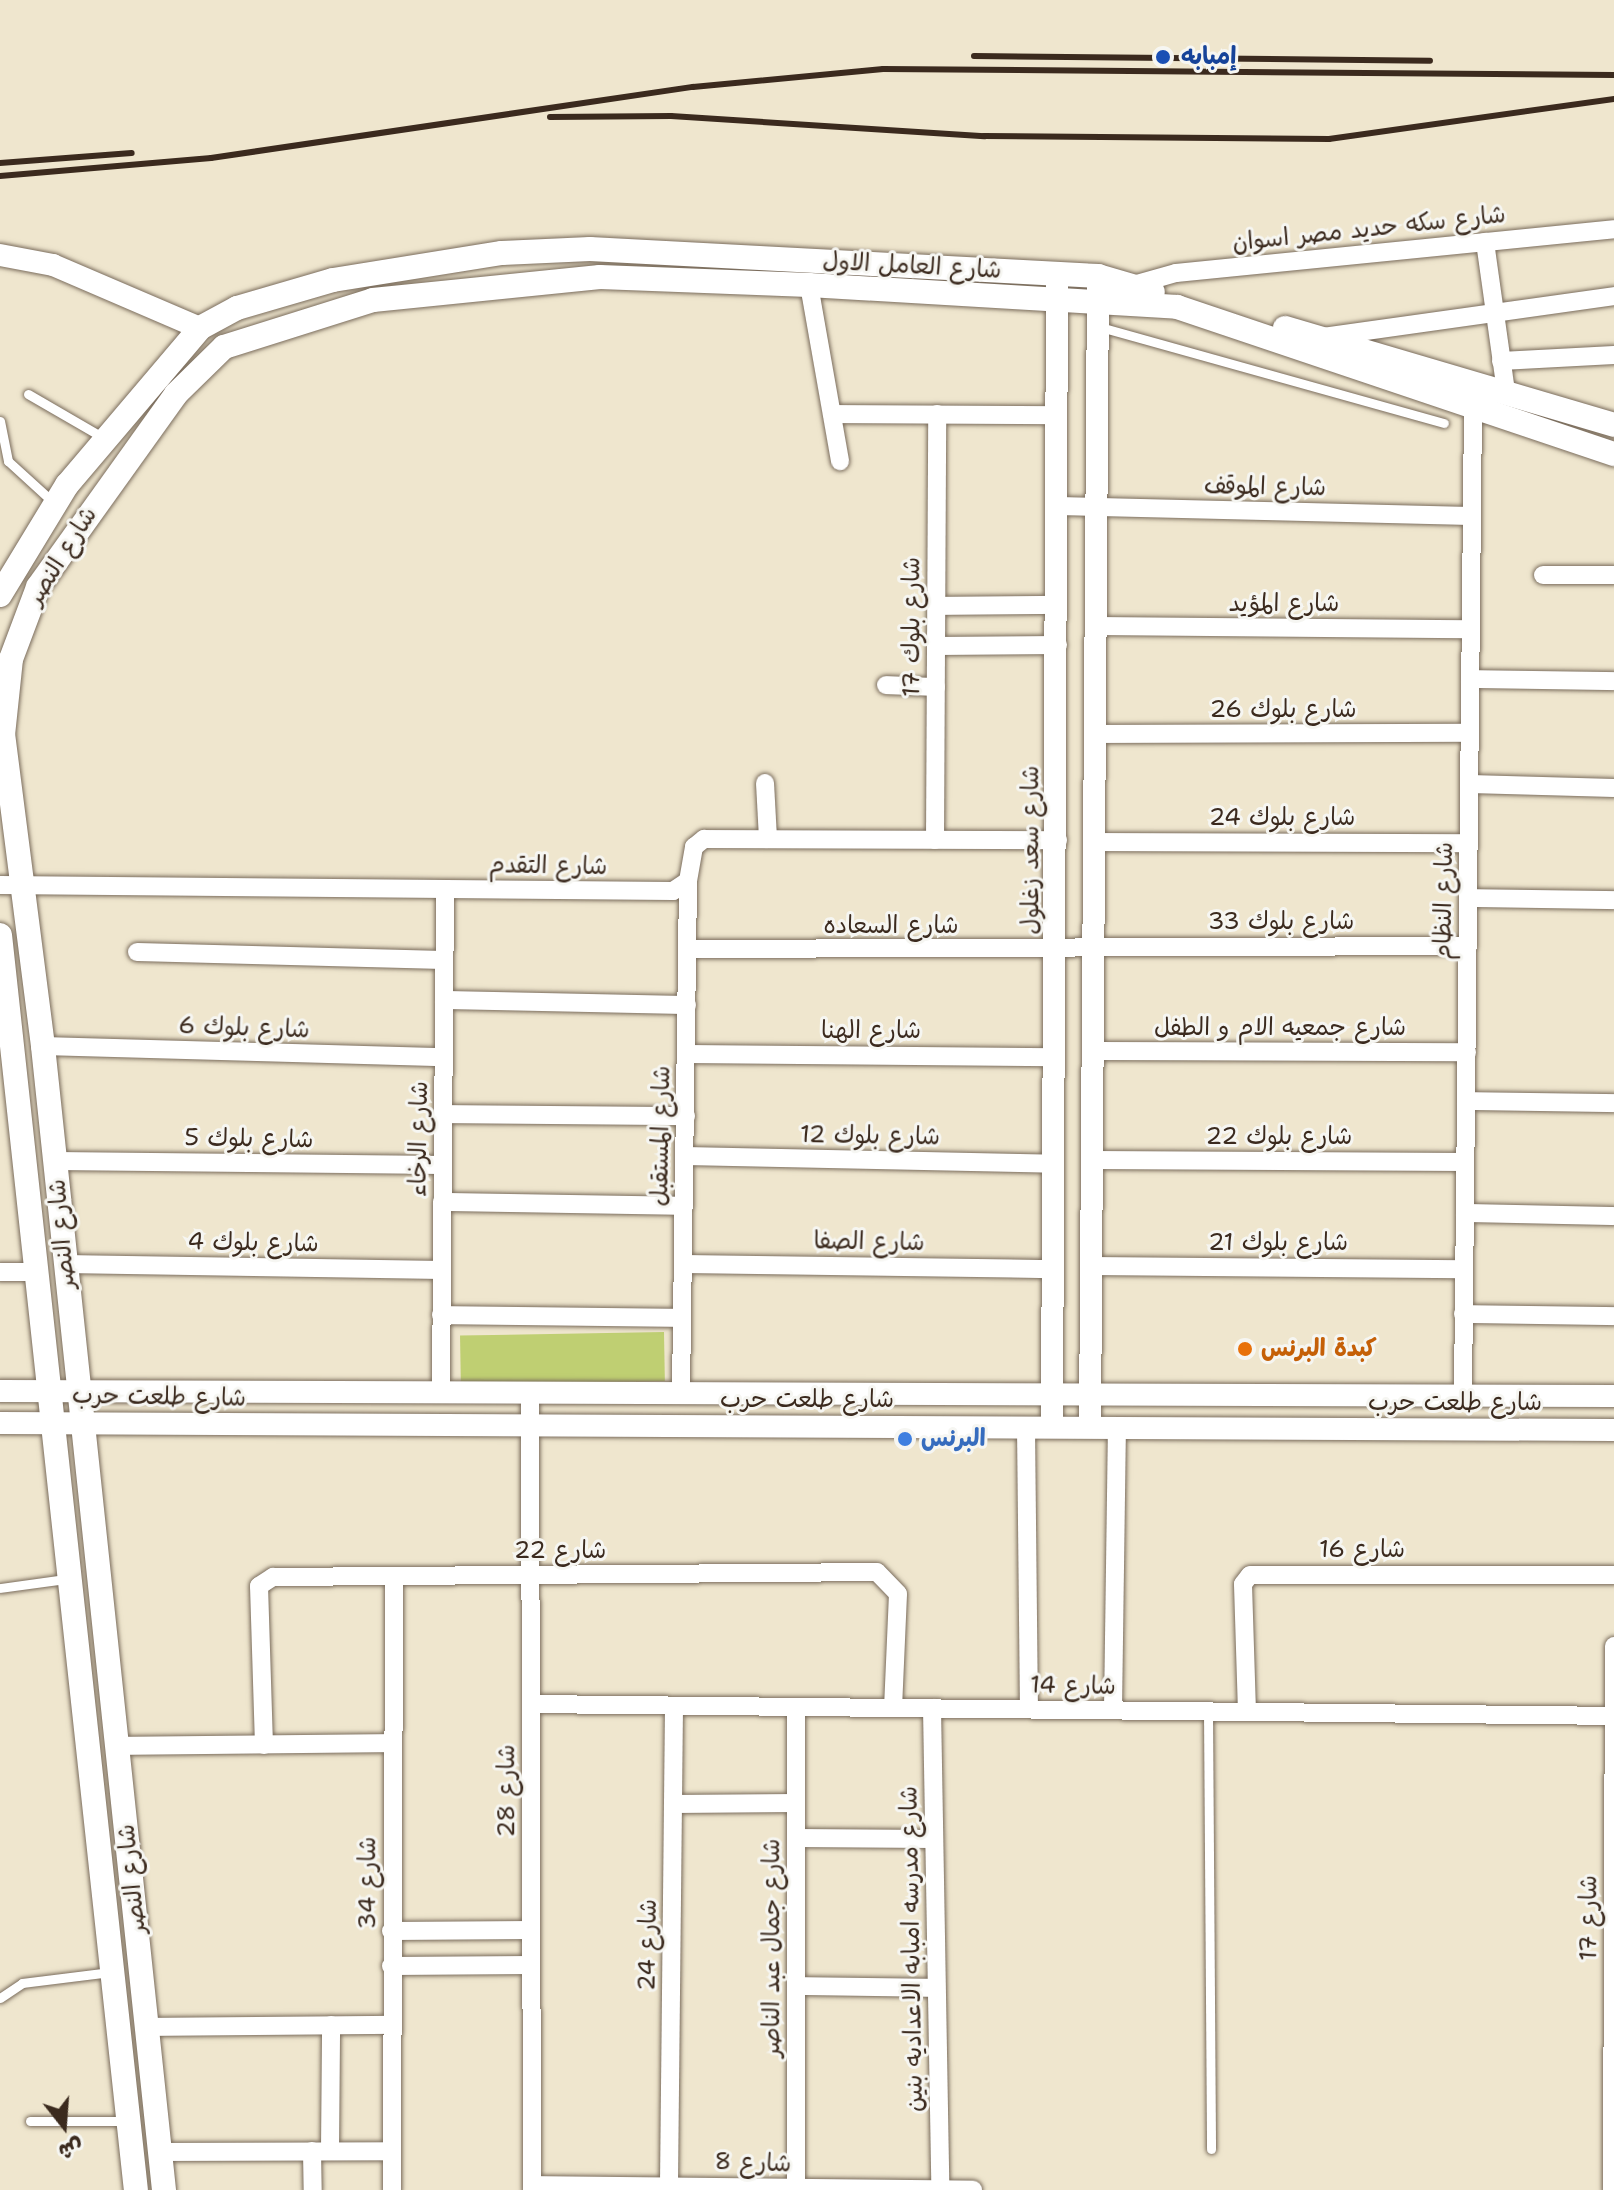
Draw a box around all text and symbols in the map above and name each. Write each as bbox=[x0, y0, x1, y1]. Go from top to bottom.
place label: إمبابه bbox=[1181, 43, 1236, 71]
marker: إمبابه bbox=[1152, 46, 1174, 68]
street label: شارع سكه حديد مصر اسوان bbox=[1231, 200, 1507, 258]
street label: شارع العامل الاول bbox=[822, 247, 1002, 285]
street label: شارع الموقف bbox=[1204, 472, 1326, 502]
street label: شارع النصر bbox=[21, 502, 103, 610]
street label: شارع بلوك 17 bbox=[898, 557, 926, 697]
street label: شارع المؤيد bbox=[1229, 590, 1339, 618]
street label: شارع بلوك 26 bbox=[1210, 696, 1356, 724]
street label: شارع سعد زغلول bbox=[1017, 765, 1045, 935]
street label: شارع بلوك 24 bbox=[1209, 804, 1355, 832]
street label: شارع النظام bbox=[1429, 842, 1459, 960]
street label: شارع التقدم bbox=[488, 851, 608, 881]
street label: شارع بلوك 33 bbox=[1208, 908, 1354, 936]
street label: شارع السعاده bbox=[823, 912, 959, 940]
street label: شارع بلوك 6 bbox=[178, 1011, 310, 1045]
street label: شارع جمعيه الام و الطفل bbox=[1154, 1014, 1406, 1042]
street label: شارع الهنا bbox=[821, 1017, 921, 1045]
street label: شارع المستقبل bbox=[645, 1065, 677, 1207]
street label: شارع الرخاء bbox=[404, 1081, 434, 1197]
street label: شارع بلوك 12 bbox=[800, 1120, 940, 1152]
street label: شارع بلوك 5 bbox=[184, 1123, 314, 1155]
street label: شارع بلوك 22 bbox=[1206, 1123, 1352, 1151]
street label: شارع النصر bbox=[43, 1178, 81, 1290]
street label: شارع بلوك 4 bbox=[187, 1227, 319, 1259]
street label: شارع الصفا bbox=[813, 1227, 925, 1257]
street label: شارع بلوك 21 bbox=[1208, 1229, 1348, 1257]
place label: كبدة البرنس bbox=[1261, 1335, 1377, 1363]
marker: كبدة البرنس bbox=[1236, 1340, 1254, 1358]
street label: شارع طلعت حرب bbox=[72, 1381, 246, 1413]
street label: شارع طلعت حرب bbox=[720, 1386, 894, 1414]
street label: شارع طلعت حرب bbox=[1368, 1389, 1542, 1417]
place label: البرنس bbox=[921, 1425, 986, 1453]
marker: البرنس bbox=[896, 1430, 914, 1448]
street label: شارع 16 bbox=[1319, 1536, 1405, 1564]
street label: شارع 22 bbox=[514, 1537, 606, 1565]
street label: شارع 14 bbox=[1030, 1671, 1116, 1701]
street label: شارع 28 bbox=[493, 1745, 521, 1837]
street label: شارع مدرسه امبابه الاعداديه بنين bbox=[895, 1786, 929, 2112]
street label: شارع النصر bbox=[112, 1823, 152, 1935]
street label: شارع 34 bbox=[354, 1837, 382, 1929]
street label: شارع جمال عبد الناصر bbox=[758, 1839, 786, 2057]
street label: شارع 17 bbox=[1575, 1875, 1603, 1961]
street label: شارع 24 bbox=[633, 1899, 663, 1991]
north arrow bbox=[24, 2086, 104, 2166]
text: ش bbox=[55, 2132, 87, 2167]
street label: شارع 8 bbox=[714, 2147, 792, 2179]

